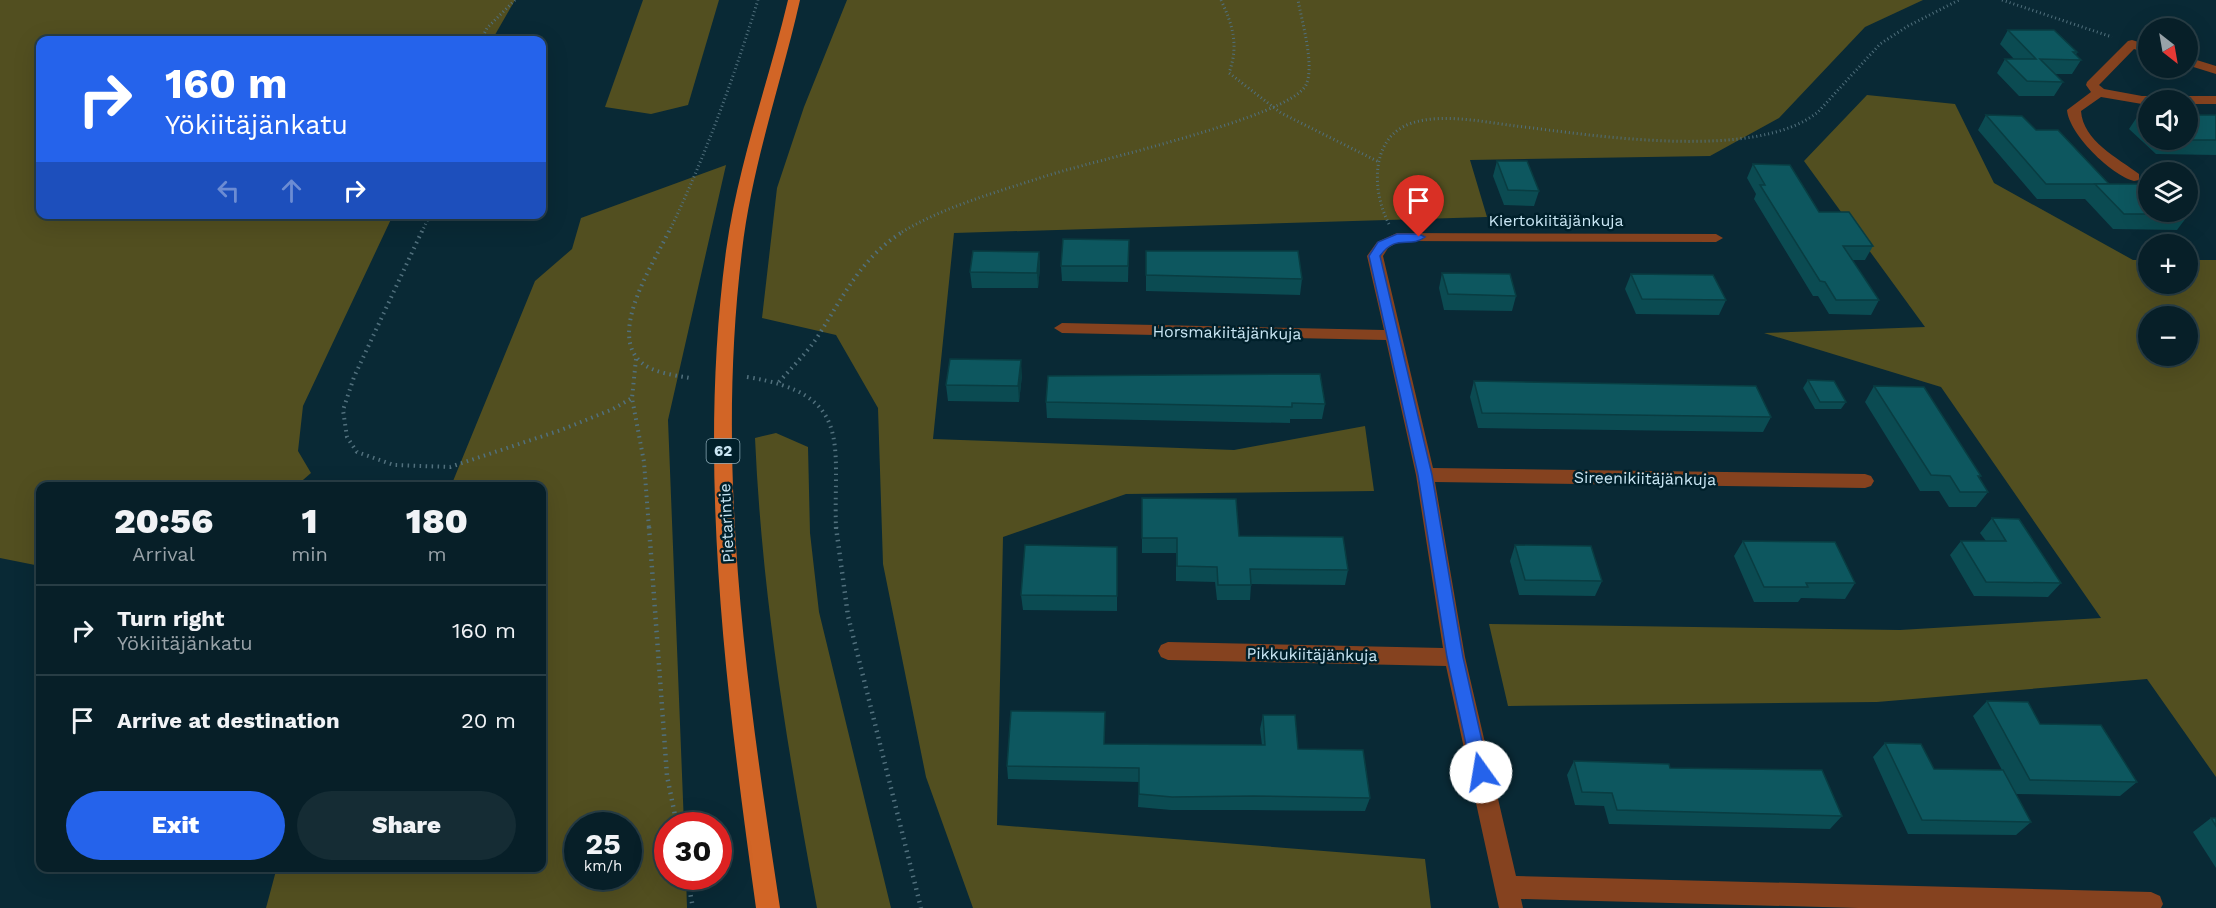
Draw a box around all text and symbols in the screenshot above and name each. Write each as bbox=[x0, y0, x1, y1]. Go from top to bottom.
north arrow bbox=[2138, 18, 2198, 78]
map controls bbox=[2138, 18, 2198, 366]
text: 160 m bbox=[165, 59, 288, 108]
icon: right bbox=[66, 60, 144, 138]
button: sound bbox=[2138, 90, 2198, 150]
text: Yökiitäjänkatu bbox=[165, 109, 348, 141]
button: layers bbox=[2138, 162, 2198, 222]
icon: left bbox=[212, 174, 245, 207]
icon: ahead bbox=[275, 174, 308, 207]
icon: right bbox=[338, 174, 371, 207]
pin bbox=[1393, 175, 1444, 237]
icon: arrive bbox=[1402, 184, 1435, 217]
street label: Kiertokiitäjänkuja bbox=[1488, 211, 1624, 230]
button: + bbox=[2138, 234, 2198, 294]
button: − bbox=[2138, 306, 2198, 366]
street label: Horsmakiitäjänkuja bbox=[1152, 322, 1302, 343]
road number: 62 bbox=[706, 439, 740, 463]
street label: Sireenikiitäjänkuja bbox=[1574, 468, 1716, 489]
street label: Pietarintie bbox=[715, 483, 738, 563]
text: 20:56 bbox=[114, 500, 213, 542]
text: 1 bbox=[301, 500, 318, 542]
text: 180 bbox=[406, 500, 468, 542]
text: Arrival bbox=[132, 542, 195, 566]
text: min bbox=[291, 542, 328, 566]
text: m bbox=[427, 542, 446, 566]
text: Turn right bbox=[117, 606, 224, 631]
icon: right bbox=[66, 614, 99, 647]
text: 160 m bbox=[452, 618, 516, 643]
text: Yökiitäjänkatu bbox=[117, 631, 252, 655]
street label: Pikkukiitäjänkuja bbox=[1246, 644, 1378, 665]
icon: arrive bbox=[66, 704, 99, 737]
text: Arrive at destination bbox=[117, 708, 340, 733]
text: 20 m bbox=[461, 708, 516, 733]
position arrow bbox=[1449, 740, 1513, 804]
button: Exit bbox=[66, 791, 285, 860]
button: Share bbox=[297, 791, 516, 860]
speed limit sign: 30 bbox=[654, 812, 732, 890]
text: 25 bbox=[585, 826, 621, 861]
text: km/h bbox=[584, 857, 622, 875]

